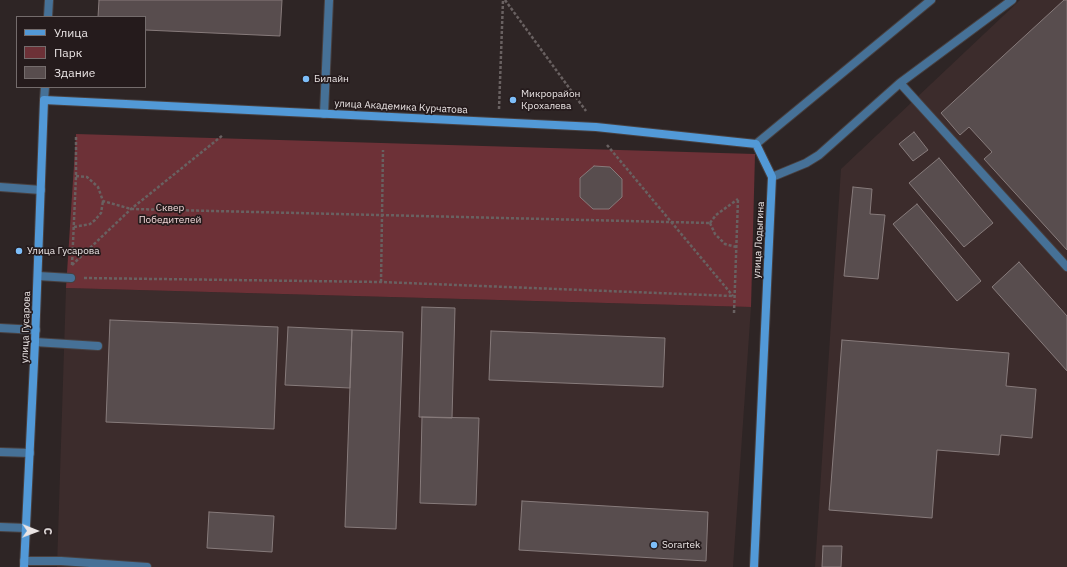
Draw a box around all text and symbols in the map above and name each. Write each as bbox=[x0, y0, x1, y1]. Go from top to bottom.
legend bbox=[16, 16, 146, 88]
text: Улица bbox=[54, 25, 88, 40]
text: Парк bbox=[54, 45, 82, 60]
text: Здание bbox=[54, 65, 95, 80]
place label: Билайн bbox=[314, 73, 349, 85]
marker: Билайн bbox=[301, 74, 311, 84]
place label: Микрорайон Крохалева bbox=[521, 88, 580, 112]
marker: Микрорайон Крохалева bbox=[508, 95, 518, 105]
street label: улица Академика Курчатова bbox=[334, 98, 468, 116]
street label: улица Лодыгина bbox=[751, 201, 767, 279]
park label: Сквер Победителей bbox=[139, 202, 201, 226]
place label: Улица Гусарова bbox=[27, 245, 100, 257]
marker: Улица Гусарова bbox=[14, 246, 24, 256]
street label: улица Гусарова bbox=[19, 291, 33, 363]
north arrow bbox=[16, 511, 56, 551]
text: С bbox=[41, 527, 55, 535]
place label: Sorartek bbox=[662, 539, 700, 551]
marker: Sorartek bbox=[649, 540, 659, 550]

